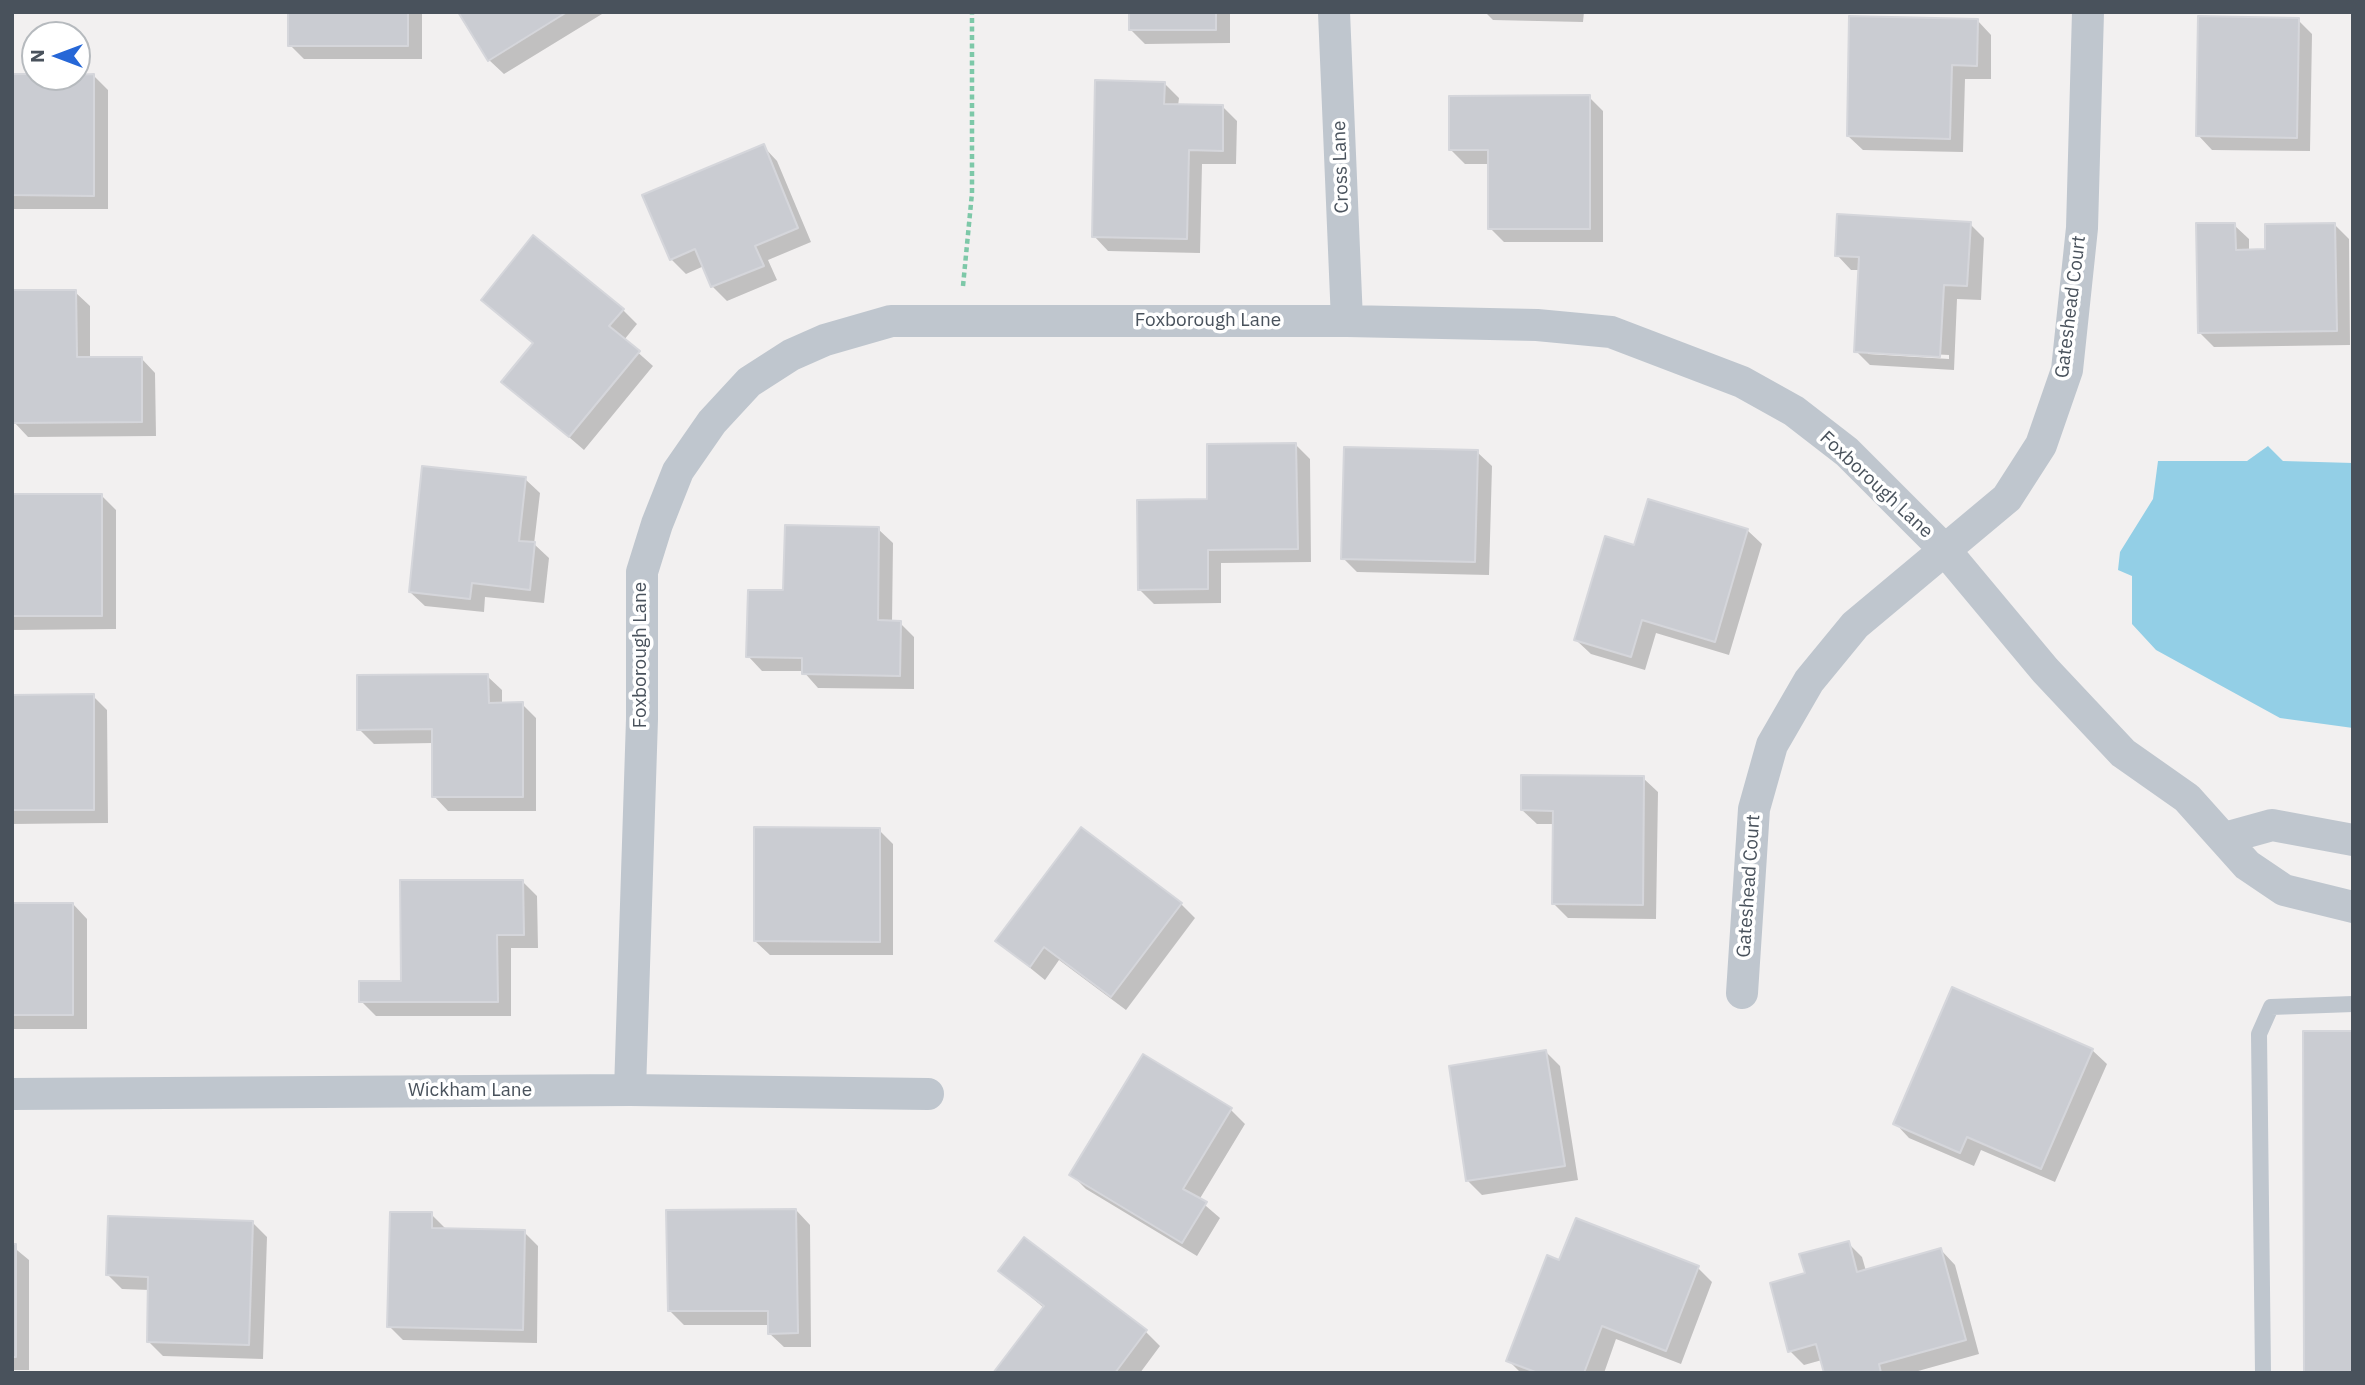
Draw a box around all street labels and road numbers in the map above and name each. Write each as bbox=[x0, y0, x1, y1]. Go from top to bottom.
street label: Cross Lane bbox=[1328, 120, 1354, 214]
street label: Gateshead Court bbox=[2051, 234, 2091, 380]
street label: Foxborough Lane bbox=[1135, 310, 1281, 332]
street label: Foxborough Lane bbox=[1815, 427, 1937, 543]
street label: Foxborough Lane bbox=[630, 582, 652, 728]
street label: Gateshead Court bbox=[1733, 814, 1765, 958]
street label: Wickham Lane bbox=[408, 1080, 532, 1102]

